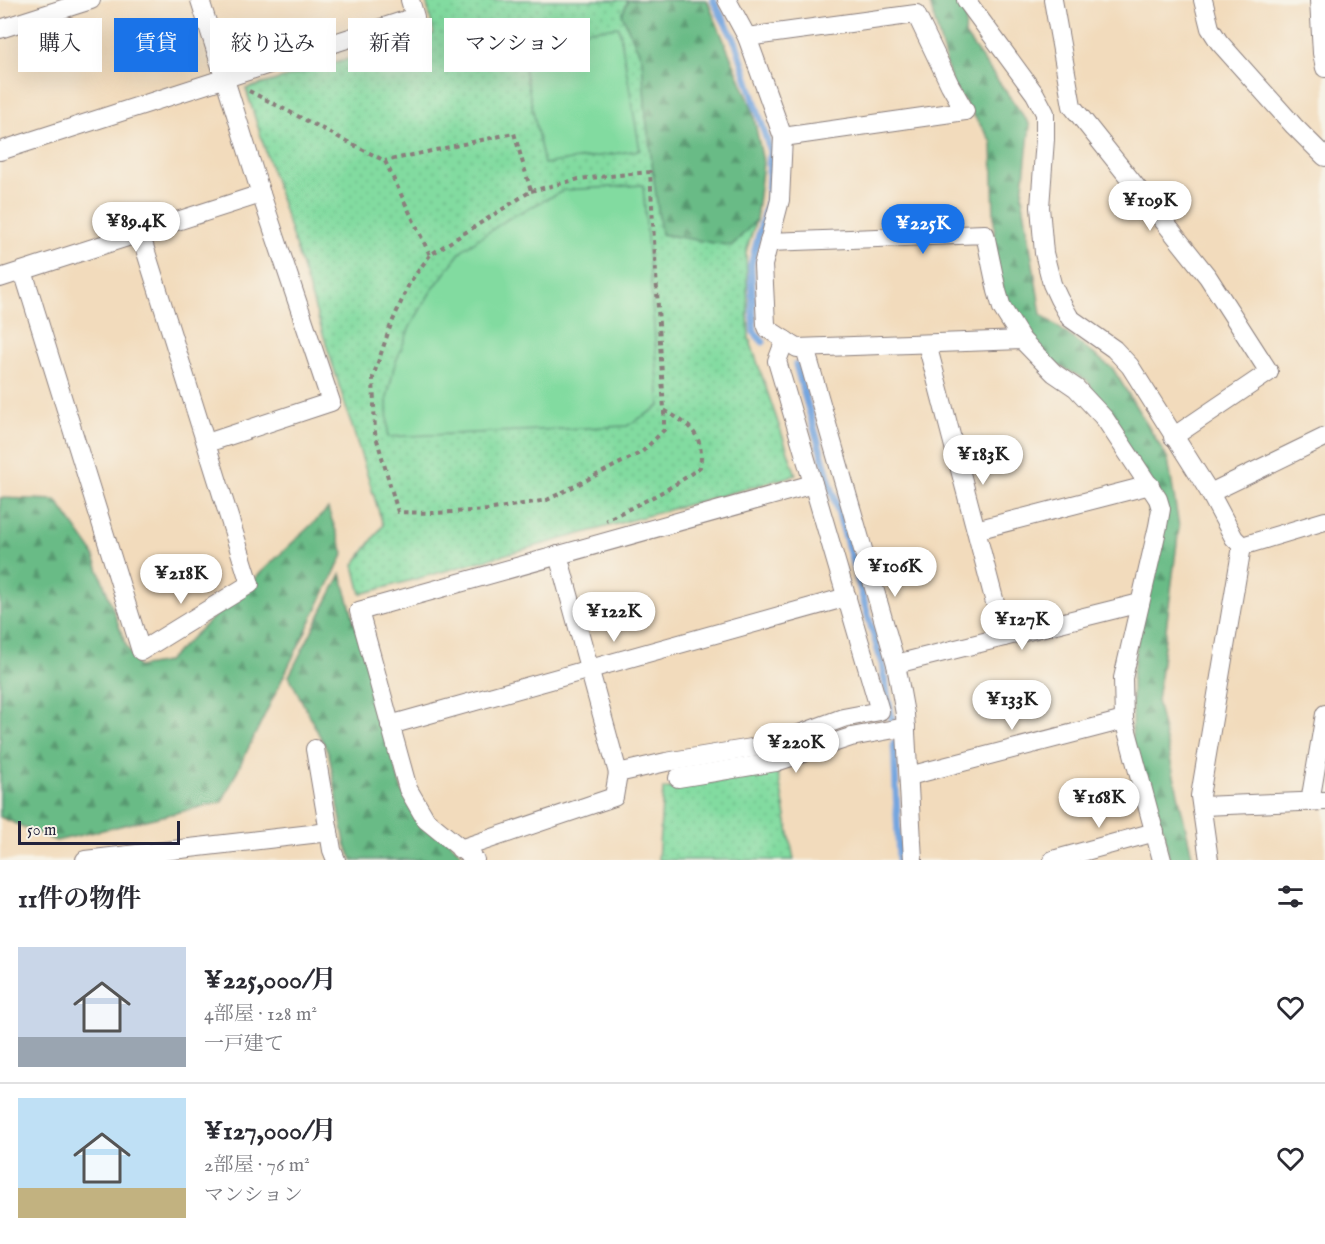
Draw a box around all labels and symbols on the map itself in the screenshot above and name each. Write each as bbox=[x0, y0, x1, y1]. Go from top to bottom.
pin: ¥109K bbox=[1108, 181, 1192, 232]
pin: ¥89.4K bbox=[87, 202, 185, 253]
pin: ¥225K bbox=[881, 204, 965, 255]
pin: ¥183K bbox=[941, 435, 1025, 486]
pin: ¥106K bbox=[853, 547, 937, 598]
pin: ¥218K bbox=[139, 554, 223, 605]
pin: ¥122K bbox=[572, 592, 656, 643]
pin: ¥127K bbox=[980, 600, 1064, 651]
pin: ¥133K bbox=[970, 680, 1054, 731]
pin: ¥220K bbox=[754, 723, 838, 774]
pin: ¥168K bbox=[1057, 778, 1141, 829]
scale bar bbox=[18, 818, 180, 846]

